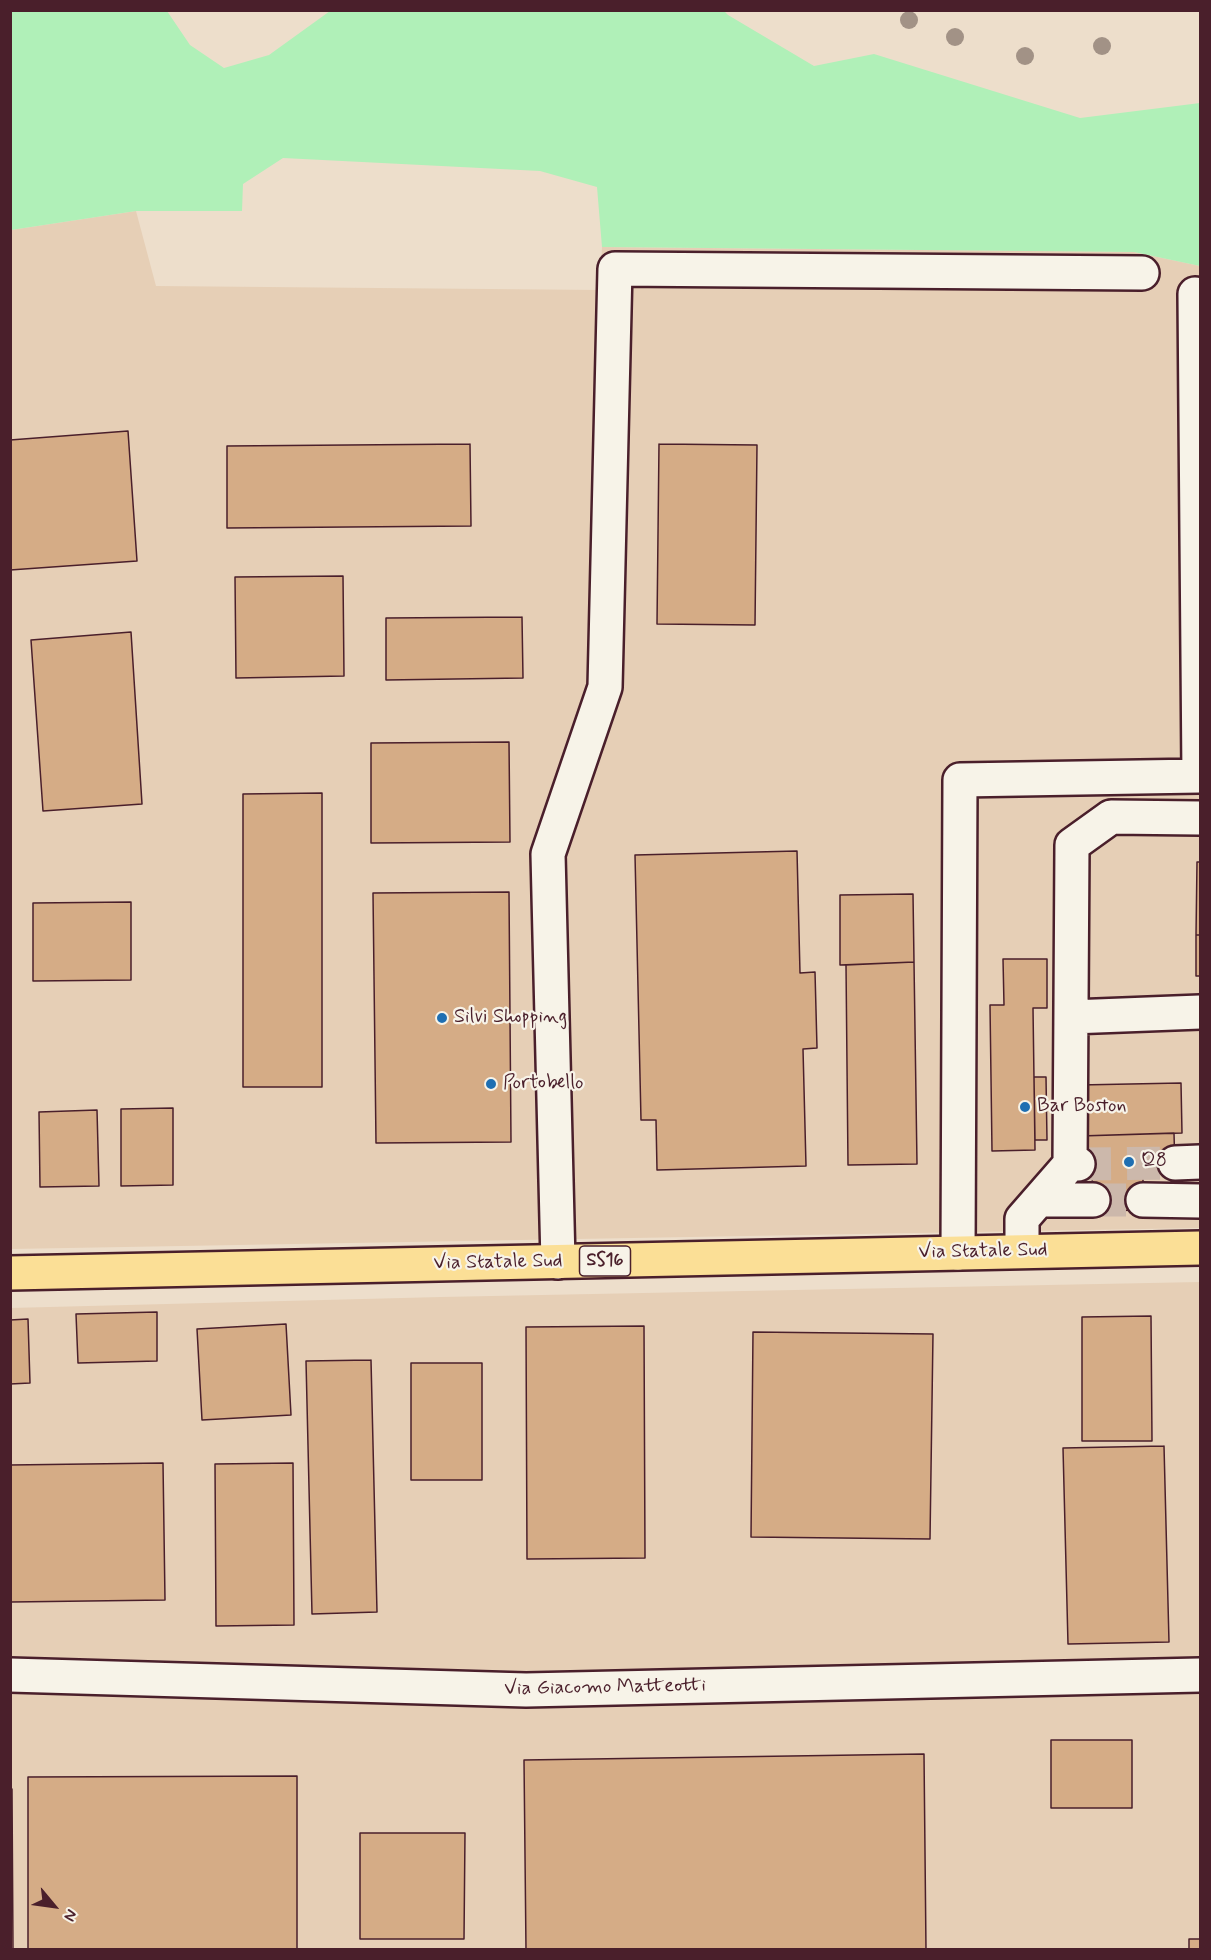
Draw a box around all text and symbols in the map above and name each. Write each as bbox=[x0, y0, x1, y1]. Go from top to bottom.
place label: Silvi Shopping bbox=[454, 1006, 567, 1030]
marker: Silvi Shopping bbox=[435, 1011, 449, 1025]
place label: Portobello bbox=[503, 1072, 584, 1096]
marker: Portobello bbox=[484, 1077, 498, 1091]
place label: Bar Boston bbox=[1037, 1095, 1127, 1119]
marker: Bar Boston bbox=[1018, 1100, 1032, 1114]
place label: Q8 bbox=[1141, 1150, 1167, 1174]
marker: Q8 bbox=[1122, 1155, 1136, 1169]
street label: Via Statale Sud bbox=[918, 1239, 1048, 1265]
road number: SS16 bbox=[580, 1246, 630, 1276]
street label: Via Statale Sud bbox=[433, 1250, 563, 1276]
street label: Via Giacomo Matteotti bbox=[504, 1674, 706, 1702]
north arrow bbox=[24, 1876, 84, 1936]
text: N bbox=[58, 1905, 82, 1925]

